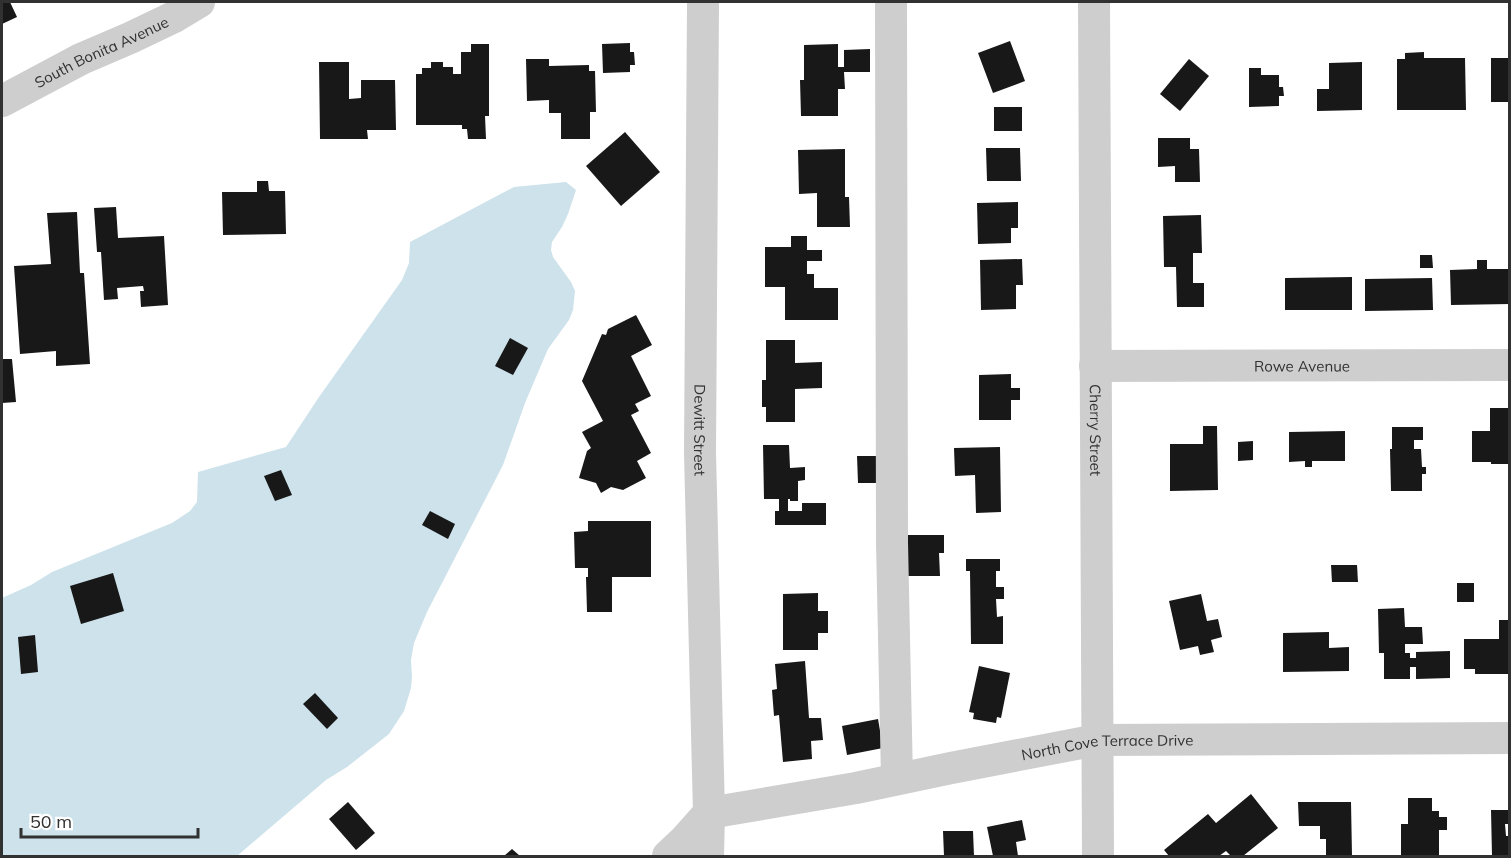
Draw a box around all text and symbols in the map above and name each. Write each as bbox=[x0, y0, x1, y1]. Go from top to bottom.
street label: South Bonita Avenue bbox=[31, 12, 171, 92]
street label: Rowe Avenue bbox=[1254, 356, 1350, 375]
street label: Dewitt Street bbox=[690, 384, 710, 476]
street label: Cherry Street bbox=[1086, 384, 1106, 476]
street label: North Cove Terrace Drive bbox=[1020, 730, 1193, 764]
scale bar bbox=[21, 801, 198, 839]
text: 50 m bbox=[30, 810, 72, 833]

